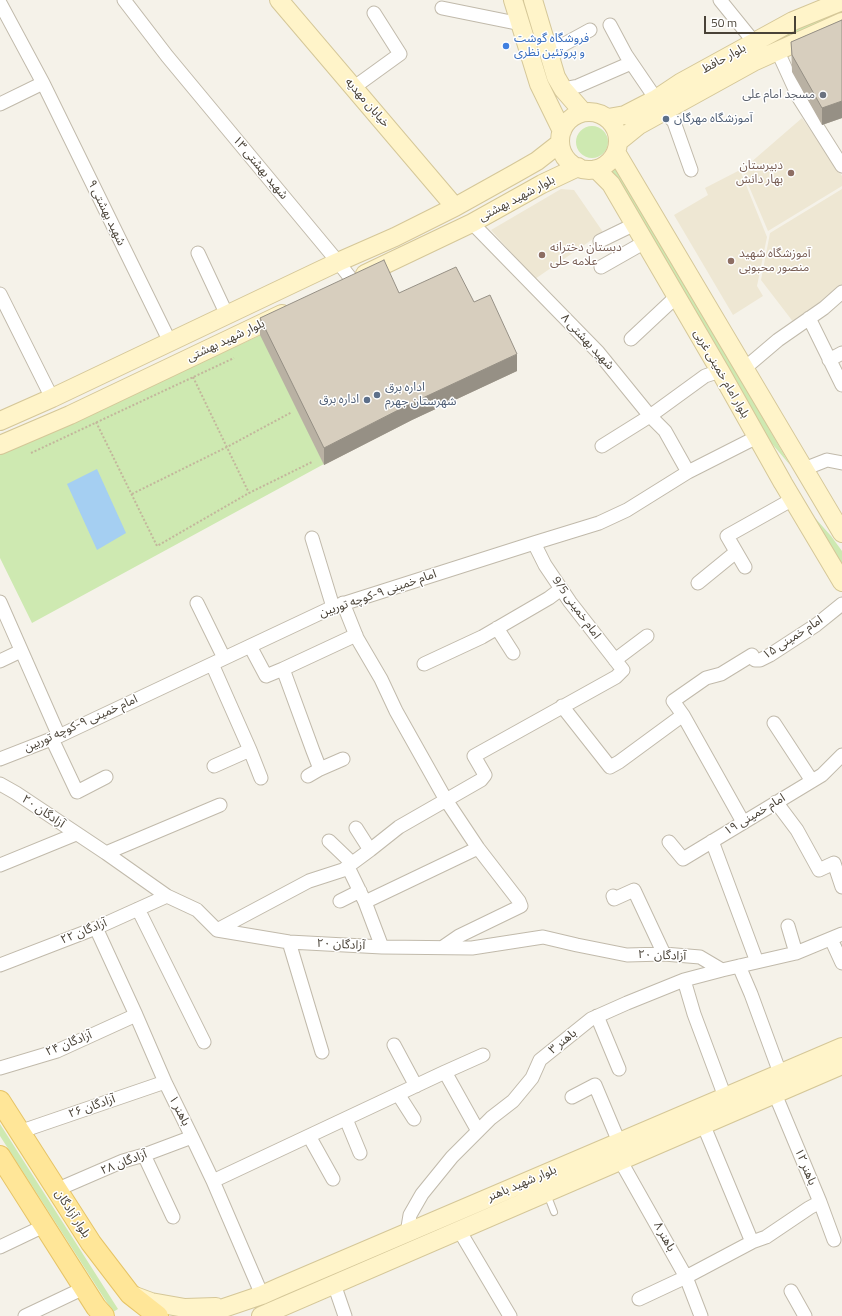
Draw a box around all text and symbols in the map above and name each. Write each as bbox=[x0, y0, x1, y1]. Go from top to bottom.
scale bar bbox=[706, 8, 798, 34]
text: 50 m bbox=[711, 13, 737, 32]
place label: فروشگاه گوشت و پروتئین نظری bbox=[514, 32, 589, 60]
marker: فروشگاه گوشت و پروتئین نظری bbox=[501, 41, 511, 51]
street label: بلوار حافظ bbox=[699, 41, 749, 77]
street label: خیابان مهدیه bbox=[342, 75, 392, 131]
place label: مسجد امام علی bbox=[742, 88, 815, 102]
marker: مسجد امام علی bbox=[818, 90, 828, 100]
place label: آموزشگاه مهرگان bbox=[674, 112, 753, 126]
marker: آموزشگاه مهرگان bbox=[661, 114, 671, 124]
street label: شهید بهشتی ۱۳ bbox=[229, 133, 291, 203]
place label: دبیرستان بهار دانش bbox=[736, 159, 783, 187]
marker: دبیرستان بهار دانش bbox=[786, 168, 796, 178]
street label: بلوار شهید بهشتی bbox=[476, 173, 558, 225]
street label: شهید بهشتی ۹ bbox=[84, 178, 128, 248]
place label: دبستان دخترانه علامه حلی bbox=[550, 241, 622, 269]
place label: آموزشگاه شهید منصور محبوبی bbox=[739, 247, 811, 275]
marker: دبستان دخترانه علامه حلی bbox=[537, 250, 547, 260]
marker: آموزشگاه شهید منصور محبوبی bbox=[726, 256, 736, 266]
street label: شهید بهشتی ۸ bbox=[557, 311, 617, 373]
street label: بلوار شهید بهشتی bbox=[185, 317, 267, 365]
street label: بلوار امام خمینی غربی bbox=[690, 327, 752, 421]
place label: اداره برق شهرستان جهرم bbox=[385, 381, 456, 409]
marker: اداره برق شهرستان جهرم bbox=[372, 390, 382, 400]
place label: اداره برق bbox=[319, 393, 359, 407]
marker: اداره برق bbox=[362, 395, 372, 405]
street label: امام خمینی ۹-کوچه توربین bbox=[317, 567, 439, 621]
street label: امام خمینی 9/5 bbox=[549, 574, 603, 642]
street label: امام خمینی ۱۵ bbox=[760, 613, 826, 663]
street label: امام خمینی ۹-کوچه توربین bbox=[22, 692, 140, 756]
street label: امام خمینی ۱۹ bbox=[722, 791, 788, 839]
street label: آزادگان ۲۰ bbox=[19, 792, 67, 832]
street label: آزادگان ۲۲ bbox=[59, 916, 109, 948]
street label: آزادگان ۲۰ bbox=[316, 937, 366, 953]
street label: آزادگان ۲۰ bbox=[637, 948, 687, 964]
street label: باهنر ۳ bbox=[546, 1026, 580, 1058]
street label: آزادگان ۲۴ bbox=[44, 1028, 94, 1060]
street label: آزادگان ۲۶ bbox=[67, 1092, 117, 1122]
street label: باهنر ۱ bbox=[165, 1093, 193, 1129]
street label: باهنر ۱۲ bbox=[791, 1146, 819, 1188]
street label: آزادگان ۲۸ bbox=[99, 1148, 149, 1178]
street label: بلوار شهید باهنر bbox=[485, 1163, 559, 1205]
street label: بلوار آزادگان bbox=[51, 1187, 93, 1241]
street label: باهنر ۸ bbox=[650, 1220, 678, 1254]

